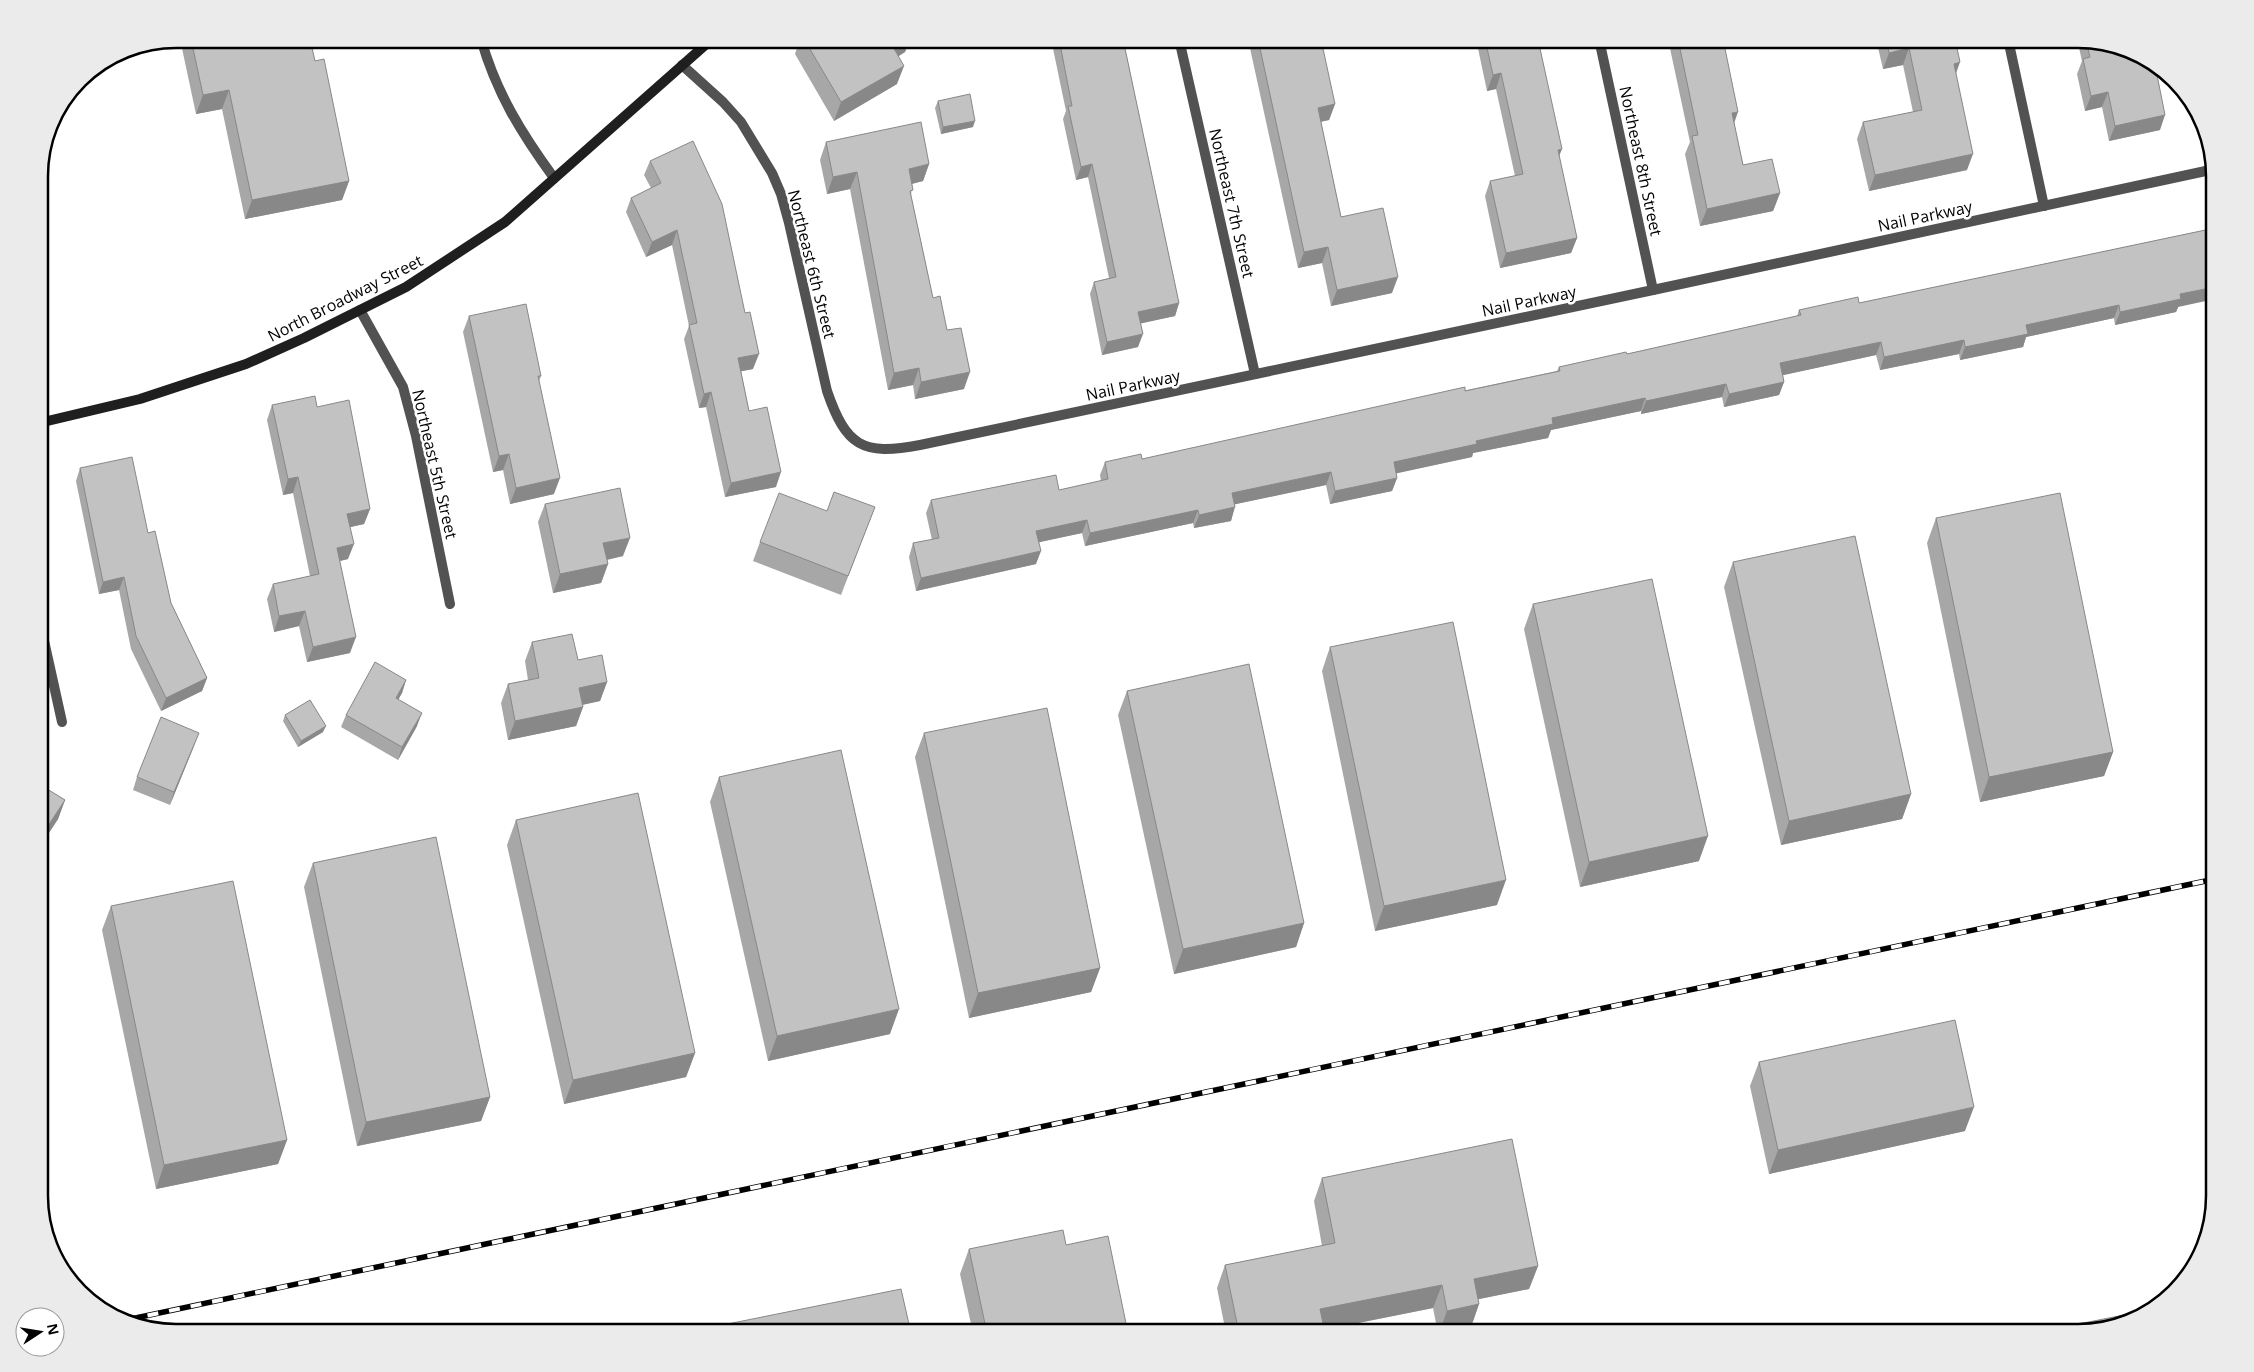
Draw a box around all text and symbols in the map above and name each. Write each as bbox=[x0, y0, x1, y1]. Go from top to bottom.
street label: Northeast 8th Street bbox=[1614, 84, 1668, 238]
street label: Northeast 7th Street bbox=[1204, 126, 1260, 280]
street label: Northeast 6th Street bbox=[783, 187, 841, 341]
street label: Nail Parkway bbox=[1876, 195, 1975, 237]
street label: North Broadway Street bbox=[264, 249, 427, 347]
street label: Nail Parkway bbox=[1480, 280, 1579, 322]
street label: Nail Parkway bbox=[1084, 364, 1183, 406]
street label: Northeast 5th Street bbox=[407, 387, 463, 541]
north arrow bbox=[15, 1307, 65, 1357]
text: N bbox=[43, 1322, 64, 1337]

